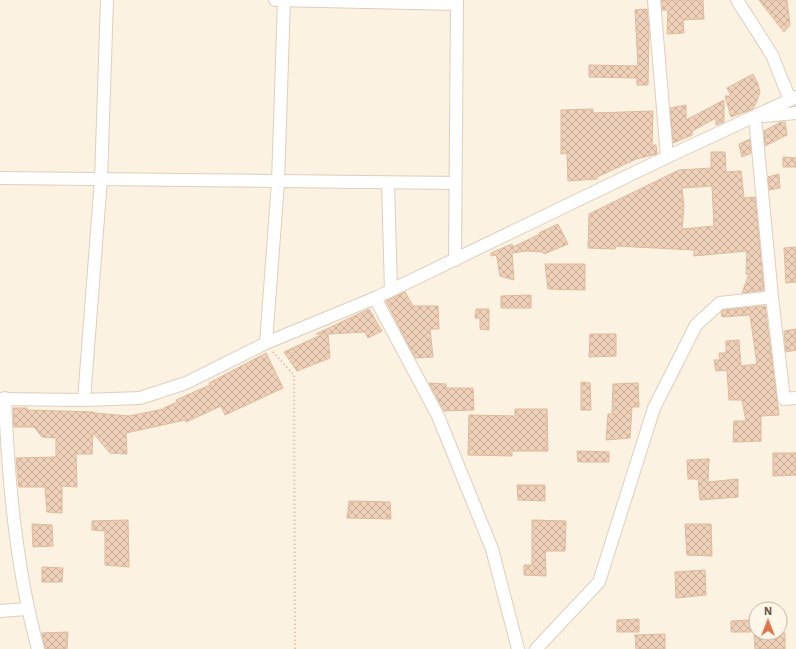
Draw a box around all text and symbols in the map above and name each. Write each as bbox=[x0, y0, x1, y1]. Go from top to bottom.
north arrow bbox=[748, 601, 788, 641]
text: N bbox=[764, 605, 772, 618]

